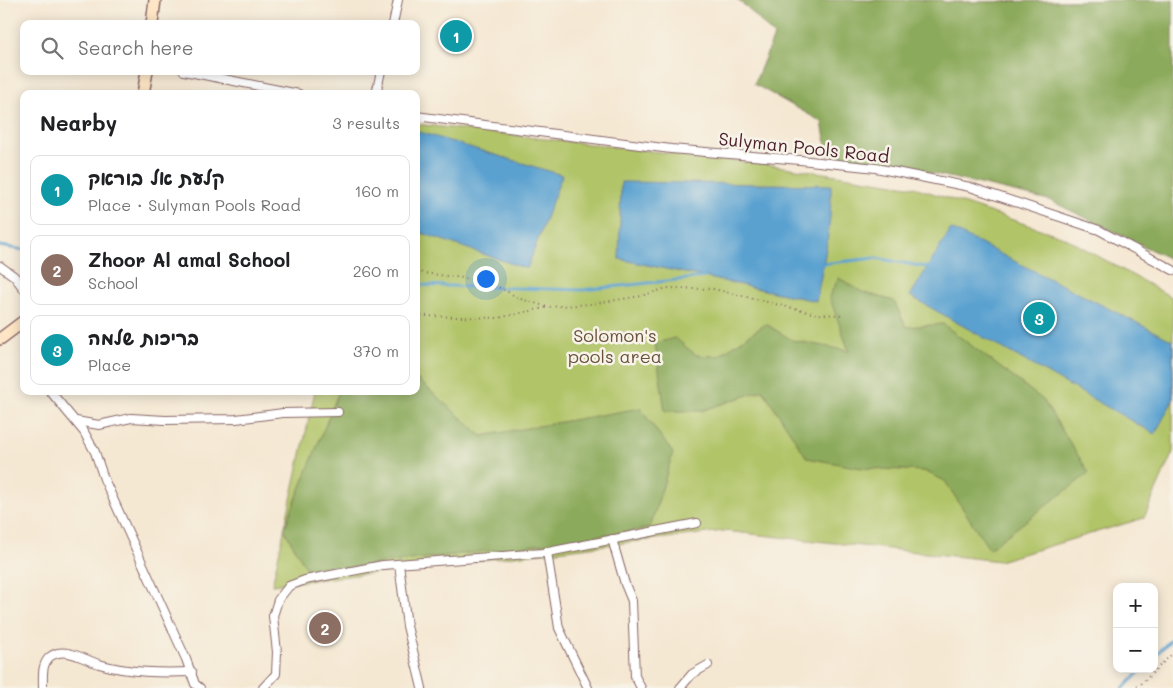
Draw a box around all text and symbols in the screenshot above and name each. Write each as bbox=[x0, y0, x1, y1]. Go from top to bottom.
pin: 1 bbox=[440, 17, 472, 55]
search box bbox=[20, 20, 420, 75]
icon: search bbox=[38, 34, 66, 62]
text: Search here bbox=[78, 35, 194, 60]
text: Nearby bbox=[40, 109, 117, 136]
text: 3 results bbox=[332, 112, 400, 133]
street label: Sulyman Pools Road bbox=[718, 126, 890, 168]
text: קלעת אל בוראק bbox=[88, 165, 225, 190]
text: 1 bbox=[53, 180, 61, 201]
text: 160 m bbox=[354, 180, 399, 201]
text: Place · Sulyman Pools Road bbox=[88, 194, 301, 215]
text: Zhoor Al amal School bbox=[88, 247, 290, 272]
text: 2 bbox=[53, 260, 61, 281]
text: 260 m bbox=[353, 260, 399, 281]
your location bbox=[473, 266, 499, 292]
text: School bbox=[88, 272, 138, 293]
pin: 3 bbox=[1023, 299, 1055, 337]
park label: Solomon's pools area bbox=[568, 323, 662, 368]
text: בריכות שלמה bbox=[88, 325, 199, 350]
text: 3 bbox=[52, 340, 62, 361]
text: 370 m bbox=[353, 340, 399, 361]
text: Place bbox=[88, 354, 131, 375]
map controls bbox=[1113, 583, 1158, 673]
button: + bbox=[1113, 583, 1158, 628]
pin: 2 bbox=[309, 609, 341, 647]
button: − bbox=[1113, 628, 1158, 673]

